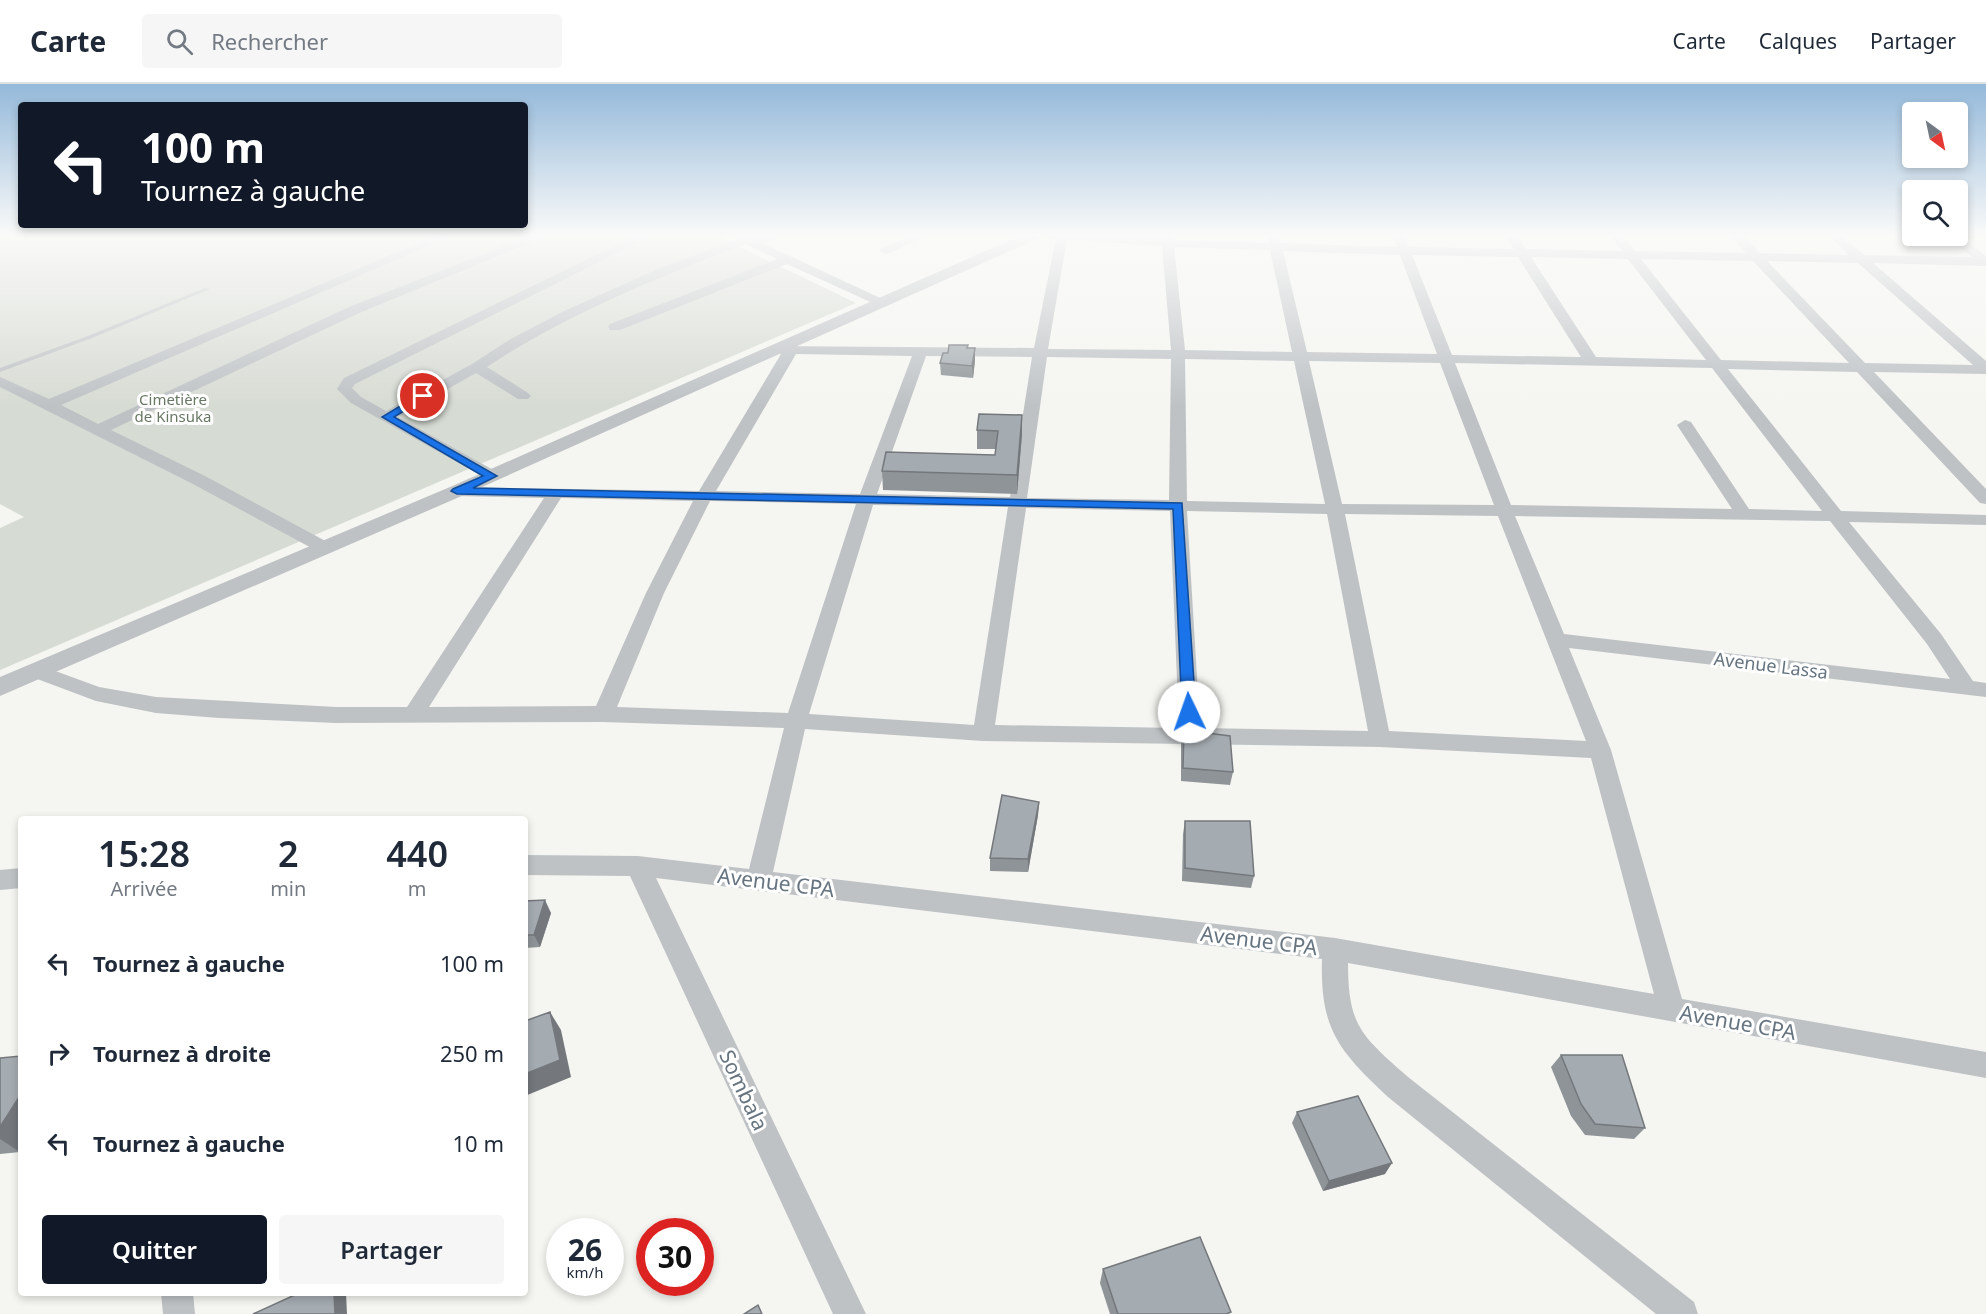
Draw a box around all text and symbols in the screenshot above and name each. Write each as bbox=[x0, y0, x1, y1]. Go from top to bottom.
search box bbox=[142, 14, 562, 68]
text: Carte bbox=[30, 22, 106, 60]
icon: search bbox=[163, 25, 196, 58]
text: Rechercher bbox=[211, 26, 328, 56]
text: Carte bbox=[1673, 27, 1726, 55]
text: Calques bbox=[1759, 27, 1837, 55]
text: Partager bbox=[1870, 27, 1956, 55]
north arrow bbox=[1902, 102, 1968, 168]
map controls bbox=[1902, 102, 1968, 246]
text: 100 m bbox=[141, 118, 265, 175]
icon: left bbox=[42, 126, 120, 204]
text: Tournez à gauche bbox=[141, 172, 365, 209]
button: search bbox=[1902, 180, 1968, 246]
pin bbox=[397, 370, 448, 421]
icon: arrive bbox=[406, 379, 439, 412]
park label: Cimetière de Kinsuka bbox=[135, 389, 211, 426]
street label: Avenue Lassa bbox=[1713, 646, 1829, 684]
position arrow bbox=[1157, 680, 1221, 744]
text: 15:28 bbox=[98, 829, 190, 878]
text: 2 bbox=[278, 829, 299, 878]
text: 440 bbox=[386, 829, 448, 878]
street label: Avenue CPA bbox=[716, 861, 837, 903]
text: Arrivée bbox=[110, 875, 178, 902]
text: min bbox=[270, 875, 306, 902]
text: m bbox=[408, 875, 427, 902]
street label: Avenue CPA bbox=[1199, 919, 1320, 961]
icon: left bbox=[42, 947, 75, 980]
text: Tournez à gauche bbox=[93, 948, 285, 978]
text: 100 m bbox=[440, 948, 504, 978]
street label: Avenue CPA bbox=[1678, 998, 1799, 1046]
icon: right bbox=[42, 1037, 75, 1070]
text: Tournez à droite bbox=[93, 1038, 271, 1068]
text: 250 m bbox=[440, 1038, 504, 1068]
street label: Sombala bbox=[713, 1045, 775, 1135]
icon: left bbox=[42, 1127, 75, 1160]
text: Tournez à gauche bbox=[93, 1128, 285, 1158]
text: 10 m bbox=[453, 1128, 504, 1158]
button: Quitter bbox=[42, 1215, 267, 1284]
button: Partager bbox=[279, 1215, 504, 1284]
speed limit sign: 30 bbox=[636, 1218, 714, 1296]
text: 26 bbox=[568, 1229, 602, 1270]
text: km/h bbox=[567, 1262, 603, 1282]

